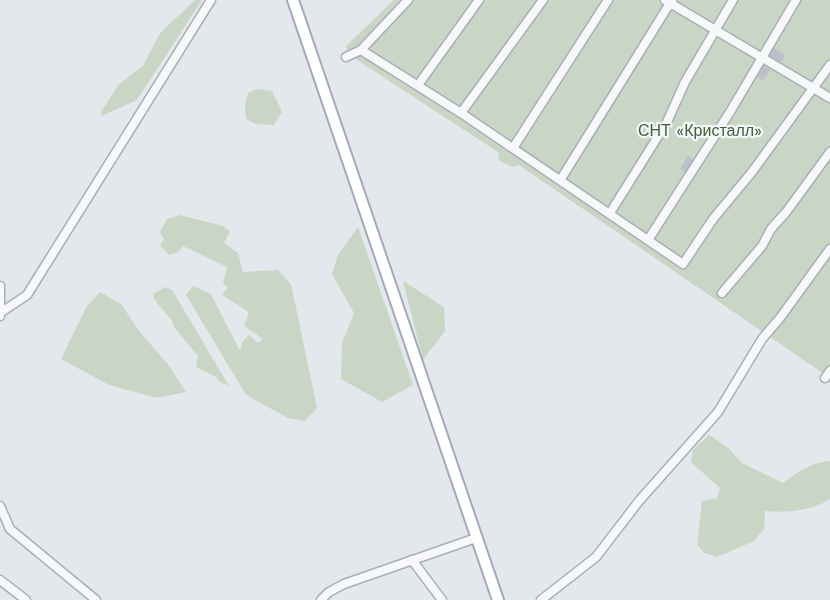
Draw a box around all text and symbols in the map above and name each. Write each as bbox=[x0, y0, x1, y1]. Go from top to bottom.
park label: СНТ «Кристалл» bbox=[638, 121, 762, 140]

